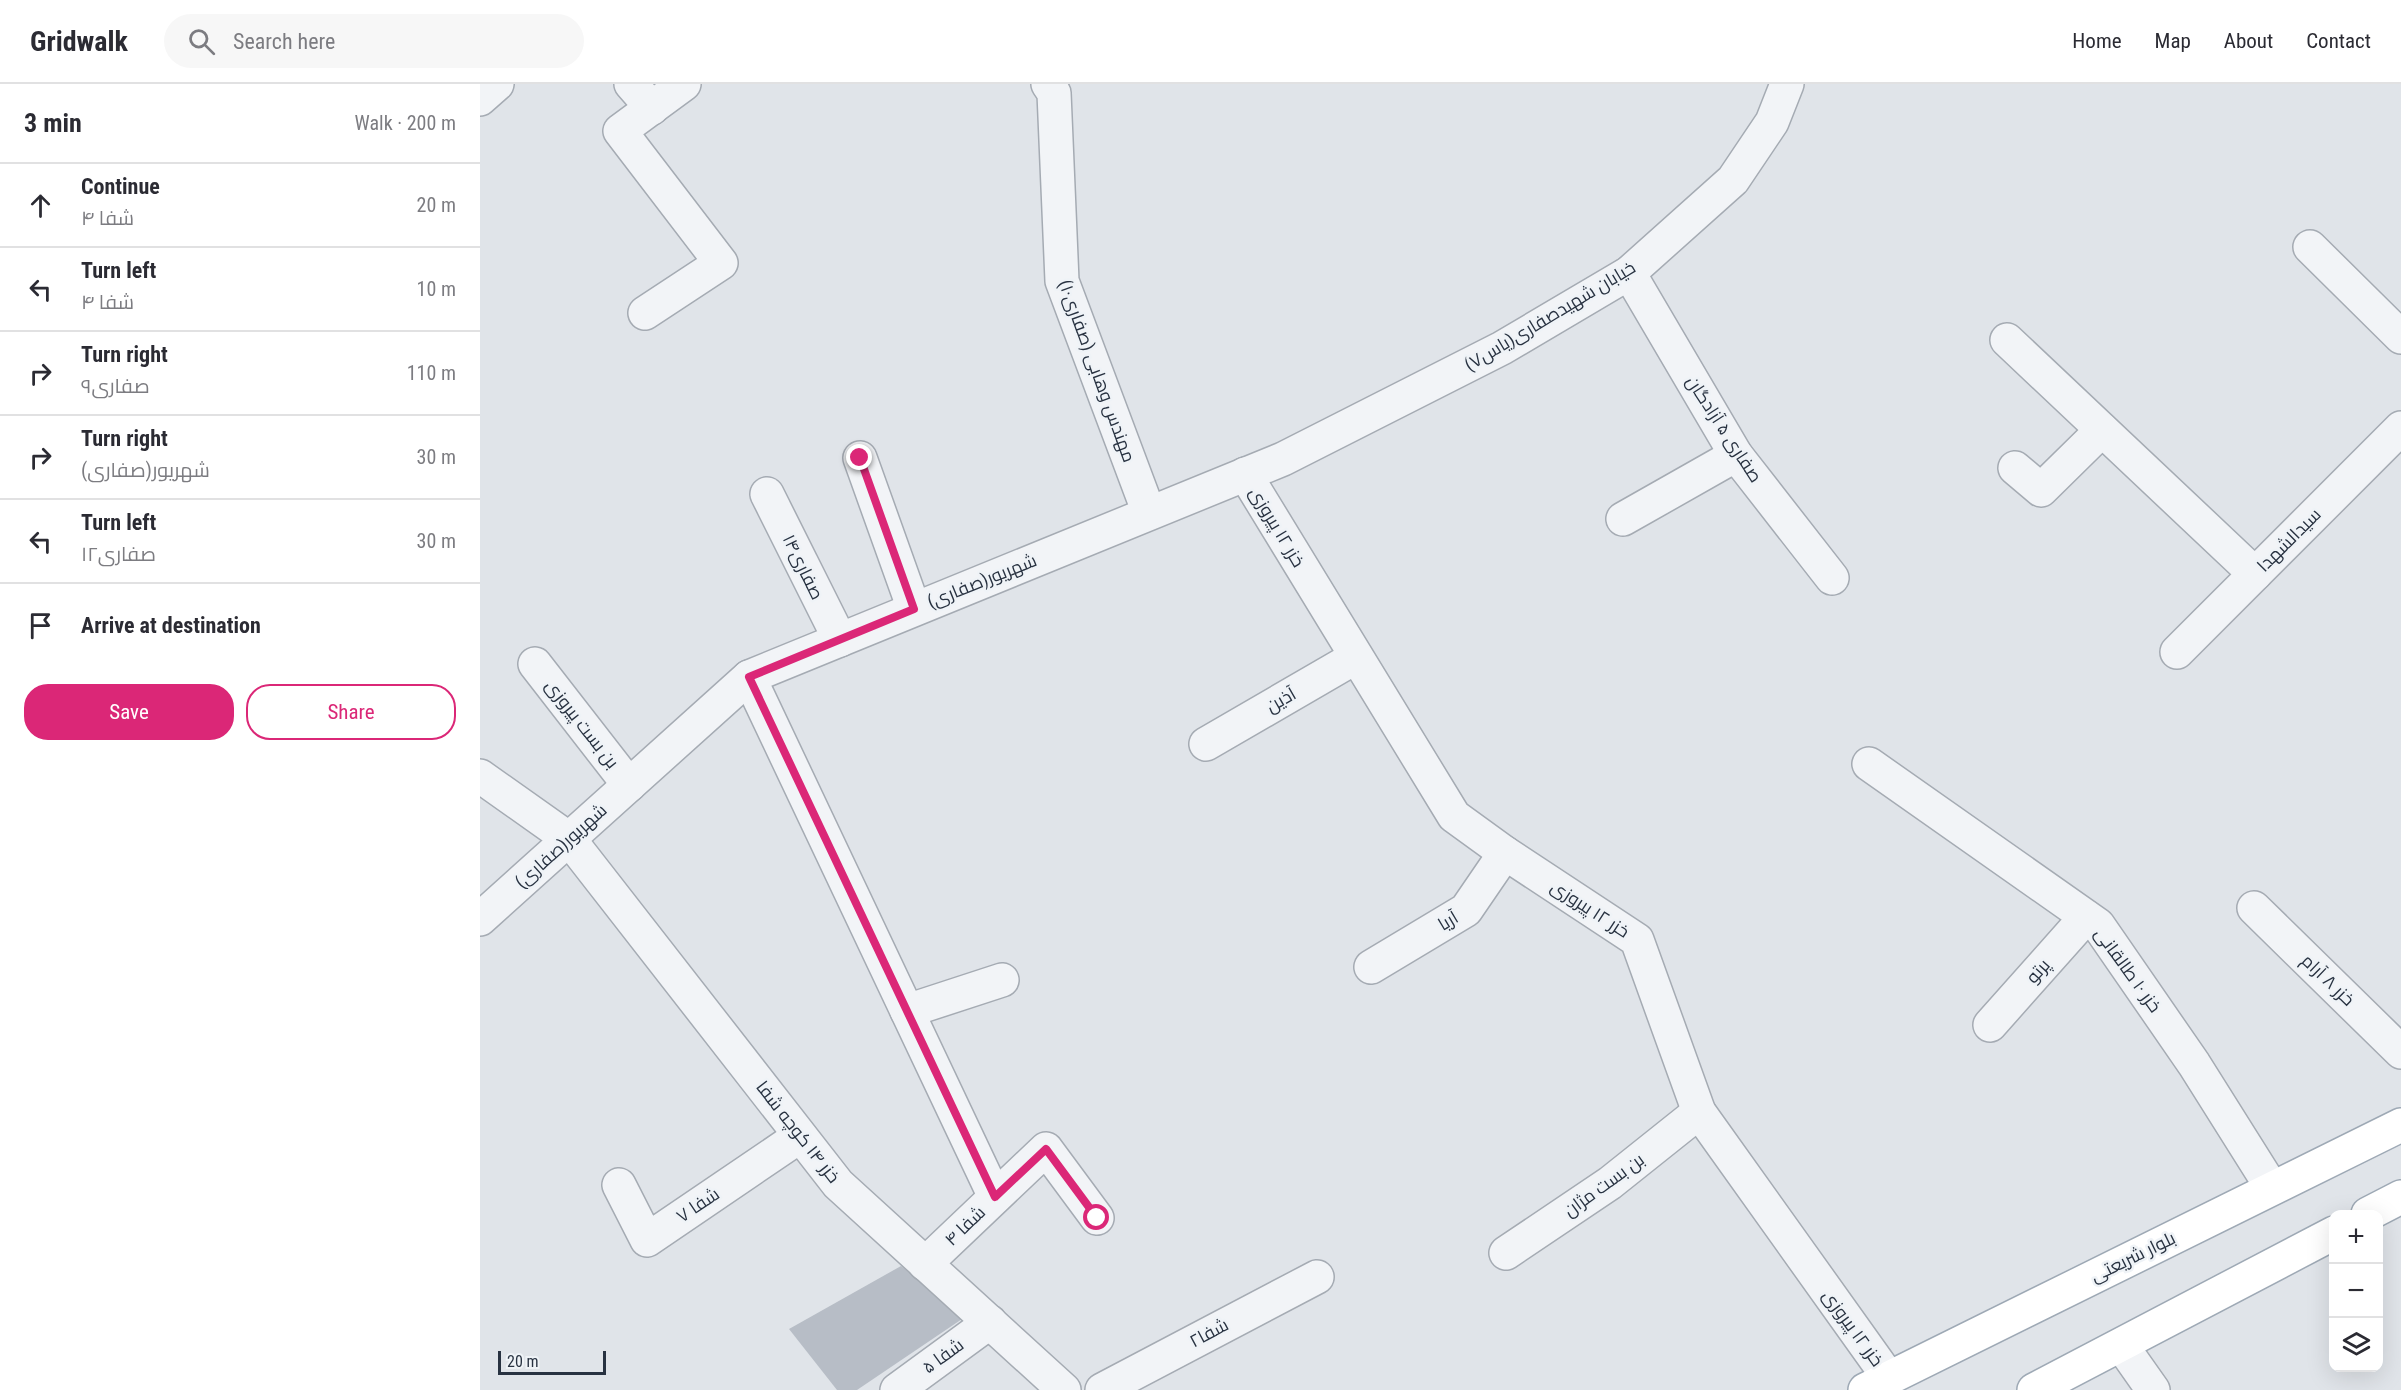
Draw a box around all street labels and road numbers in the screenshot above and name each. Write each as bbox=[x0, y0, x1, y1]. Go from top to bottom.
street label: خیابان شهیدصفاری(یاس۷) bbox=[1461, 256, 1639, 376]
street label: مهندس وهابی (صفاری۱۰) bbox=[1054, 277, 1140, 465]
street label: صفاری ۵ آزادگان bbox=[1681, 371, 1767, 487]
street label: خزر ۱۲ پیروزی bbox=[1244, 483, 1310, 572]
street label: سیدالشهدا bbox=[2252, 503, 2326, 577]
street label: صفاری۱۴ bbox=[778, 531, 828, 603]
street label: شهریور(صفاری) bbox=[924, 549, 1040, 613]
street label: بن بست پیروزی bbox=[540, 675, 624, 773]
street label: آذین bbox=[1262, 683, 1300, 717]
street label: شهریور(صفاری) bbox=[511, 799, 611, 893]
street label: خزر ۱۲ پیروزی bbox=[1546, 875, 1634, 943]
street label: آریا bbox=[1434, 906, 1462, 936]
street label: خزر ۱۰ طالقانی bbox=[2090, 923, 2166, 1017]
street label: خزر ۸ آرام bbox=[2296, 949, 2359, 1011]
street label: پرتو bbox=[2021, 954, 2056, 988]
street label: خزر ۱۴ کوچه شفا bbox=[750, 1076, 845, 1188]
street label: بن بست مژان bbox=[1559, 1148, 1649, 1222]
street label: شفا ۷ bbox=[672, 1183, 723, 1226]
street label: شفا ۴ bbox=[940, 1201, 989, 1250]
street label: بلوار شریعتی bbox=[2087, 1227, 2179, 1287]
street label: خزر ۱۲ پیروزی bbox=[1817, 1285, 1888, 1371]
street label: شفا۲ bbox=[1186, 1314, 1232, 1352]
street label: شفا ۵ bbox=[918, 1334, 967, 1378]

